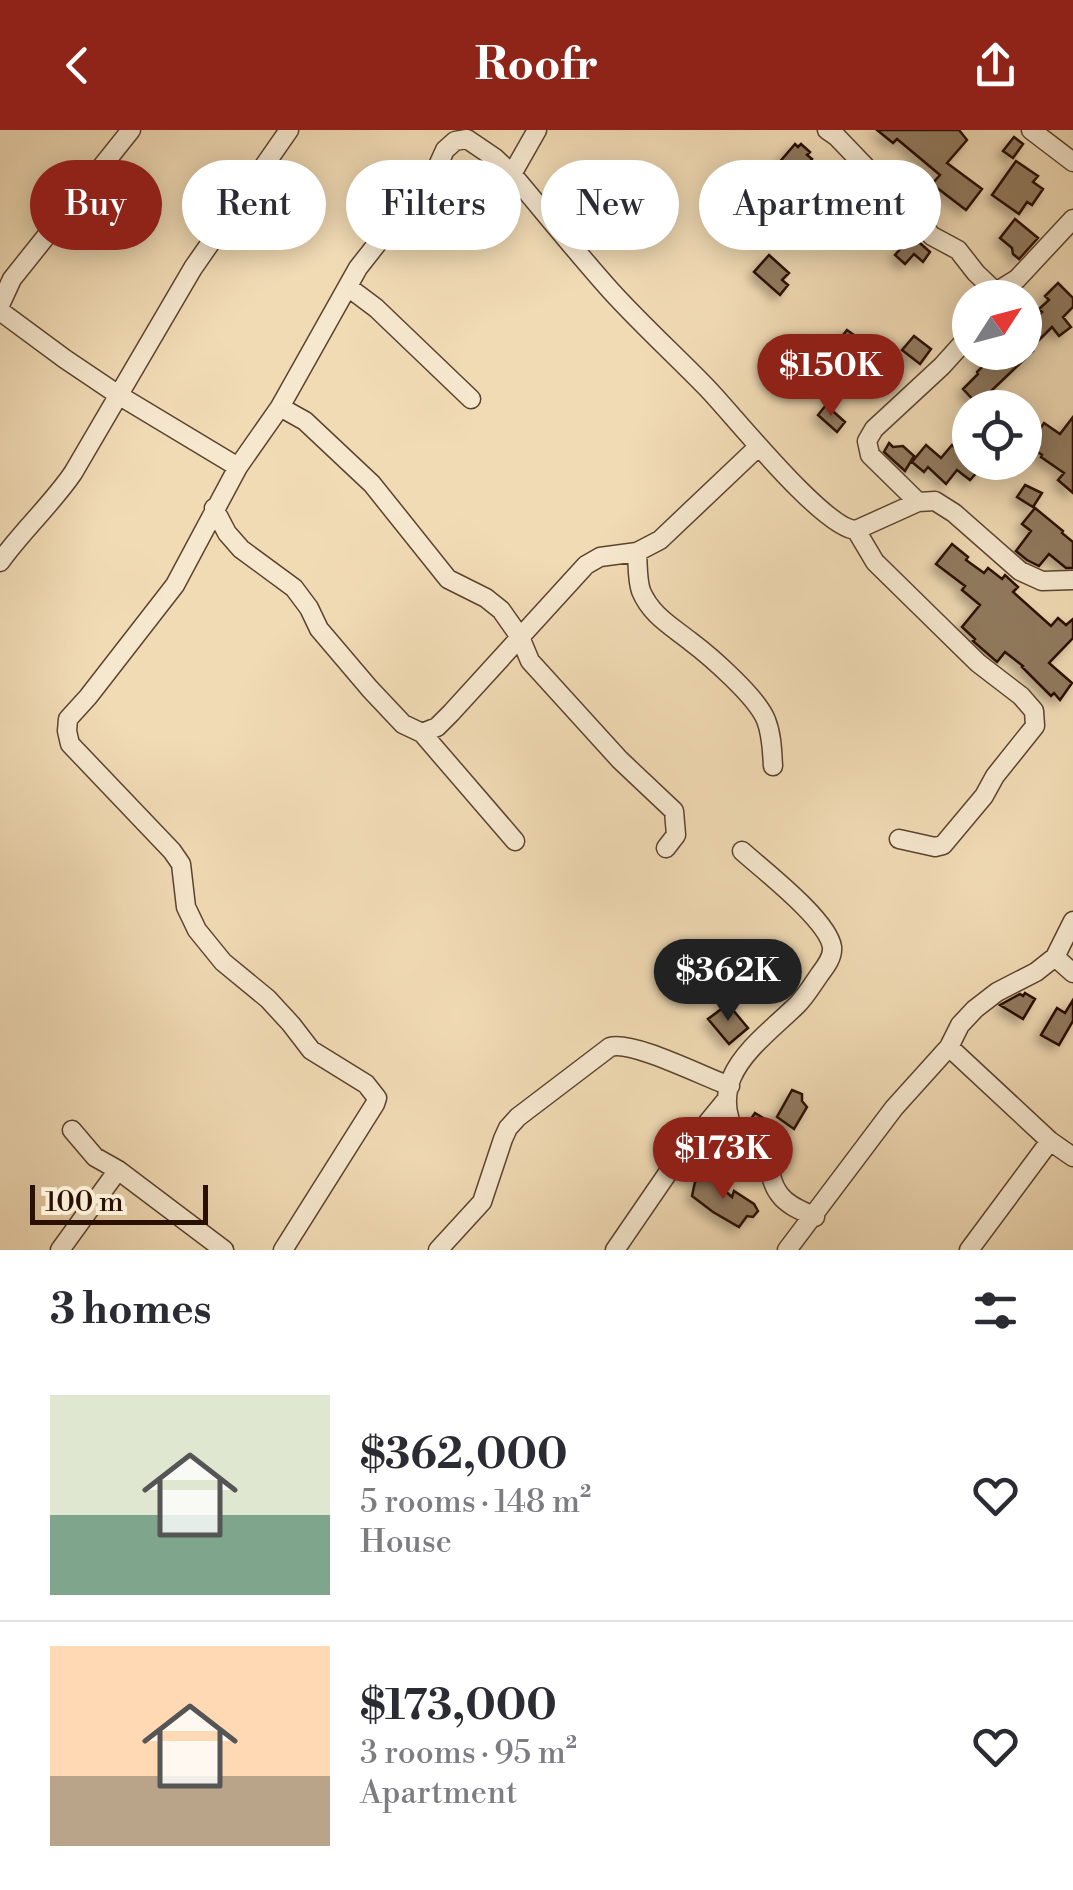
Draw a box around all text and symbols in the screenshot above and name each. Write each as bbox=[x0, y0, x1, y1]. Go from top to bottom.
text: Roofr bbox=[475, 37, 598, 94]
icon: back bbox=[50, 38, 105, 93]
icon: share bbox=[968, 38, 1023, 93]
chip: Buy bbox=[30, 160, 162, 250]
chip: Rent bbox=[182, 160, 326, 250]
chip: Filters bbox=[346, 160, 521, 250]
chip: New bbox=[541, 160, 679, 250]
chip: Apartment bbox=[699, 160, 941, 250]
north arrow bbox=[952, 280, 1042, 370]
map controls bbox=[952, 280, 1042, 480]
pin: $150K bbox=[761, 334, 901, 419]
text: $150K bbox=[779, 346, 883, 386]
button: locate bbox=[952, 390, 1042, 480]
pin: $362K bbox=[658, 939, 798, 1024]
text: $362K bbox=[676, 951, 780, 991]
pin: $173K bbox=[653, 1117, 793, 1202]
text: $173K bbox=[675, 1129, 771, 1169]
scale bar bbox=[30, 1180, 208, 1224]
text: 100 m bbox=[45, 1185, 124, 1220]
icon: filters bbox=[968, 1283, 1023, 1338]
text: 3 homes bbox=[50, 1284, 212, 1337]
text: $362,000 bbox=[360, 1429, 567, 1482]
icon: home bbox=[130, 1435, 250, 1555]
icon: heart bbox=[968, 1468, 1023, 1523]
text: 5 rooms · 148 m² bbox=[360, 1482, 591, 1522]
text: House bbox=[360, 1522, 452, 1562]
text: $173,000 bbox=[360, 1680, 557, 1733]
icon: home bbox=[130, 1686, 250, 1806]
icon: heart bbox=[968, 1719, 1023, 1774]
text: 3 rooms · 95 m² bbox=[360, 1733, 577, 1773]
text: Apartment bbox=[360, 1773, 517, 1813]

